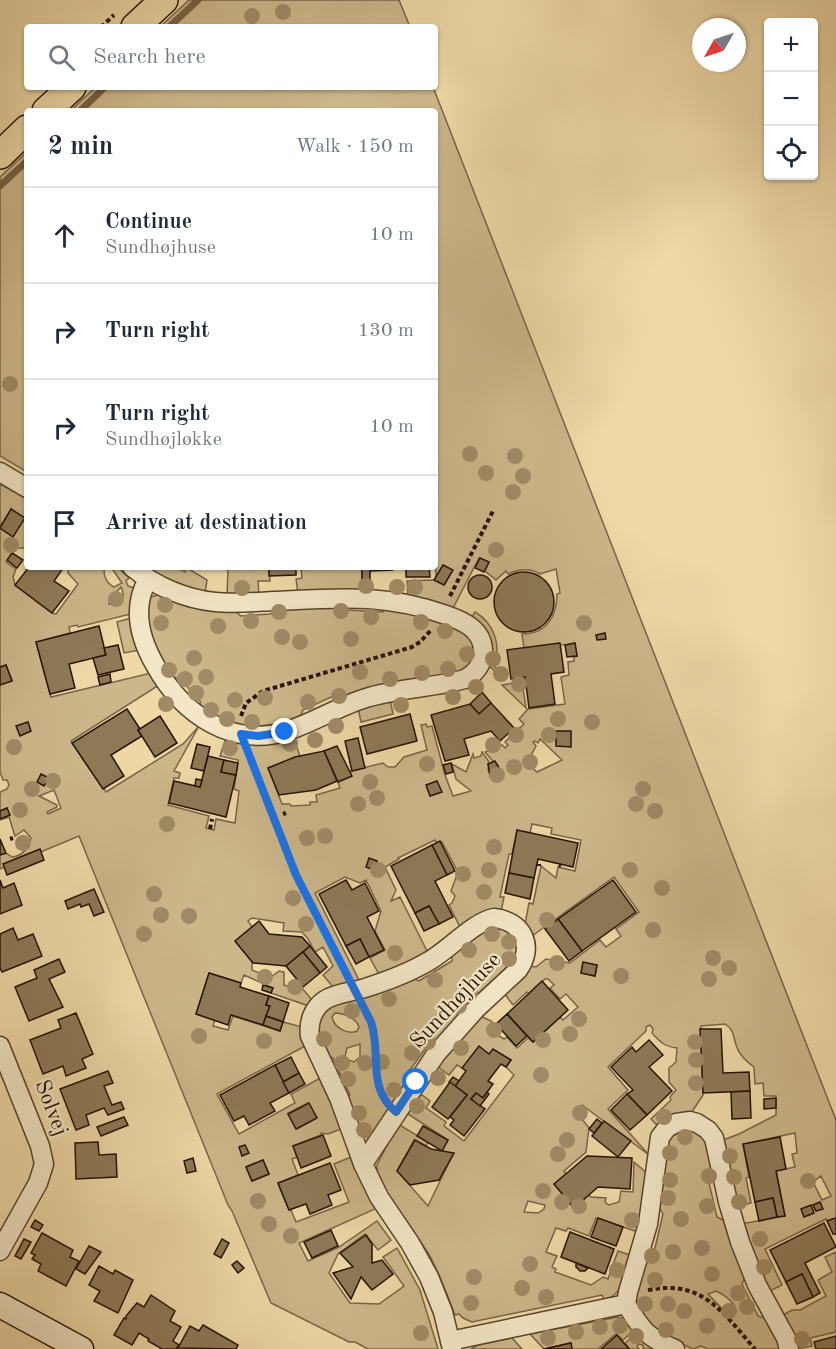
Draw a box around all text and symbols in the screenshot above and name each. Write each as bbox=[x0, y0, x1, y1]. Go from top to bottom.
north arrow bbox=[692, 18, 746, 72]
map controls bbox=[764, 18, 818, 180]
button: + bbox=[764, 18, 818, 72]
search box bbox=[24, 24, 438, 90]
icon: search bbox=[45, 41, 78, 74]
text: Search here bbox=[93, 46, 206, 68]
button: − bbox=[764, 72, 818, 126]
button: locate bbox=[764, 126, 818, 180]
text: 2 min bbox=[48, 134, 113, 160]
text: Walk · 150 m bbox=[295, 137, 414, 157]
text: Continue bbox=[105, 211, 192, 233]
icon: ahead bbox=[48, 219, 81, 252]
text: 10 m bbox=[369, 225, 414, 245]
text: Sundhøjhuse bbox=[105, 238, 216, 258]
icon: right bbox=[48, 315, 81, 348]
text: Turn right bbox=[105, 320, 209, 342]
text: 130 m bbox=[358, 321, 414, 341]
text: Turn right bbox=[105, 403, 209, 425]
icon: right bbox=[48, 411, 81, 444]
text: 10 m bbox=[369, 417, 414, 437]
text: Sundhøjløkke bbox=[105, 430, 222, 450]
icon: arrive bbox=[48, 507, 81, 540]
text: Arrive at destination bbox=[105, 512, 307, 534]
route end bbox=[271, 718, 297, 744]
street label: Sundhøjhuse bbox=[406, 949, 506, 1053]
route start bbox=[402, 1068, 428, 1094]
street label: Solvej bbox=[30, 1077, 72, 1139]

